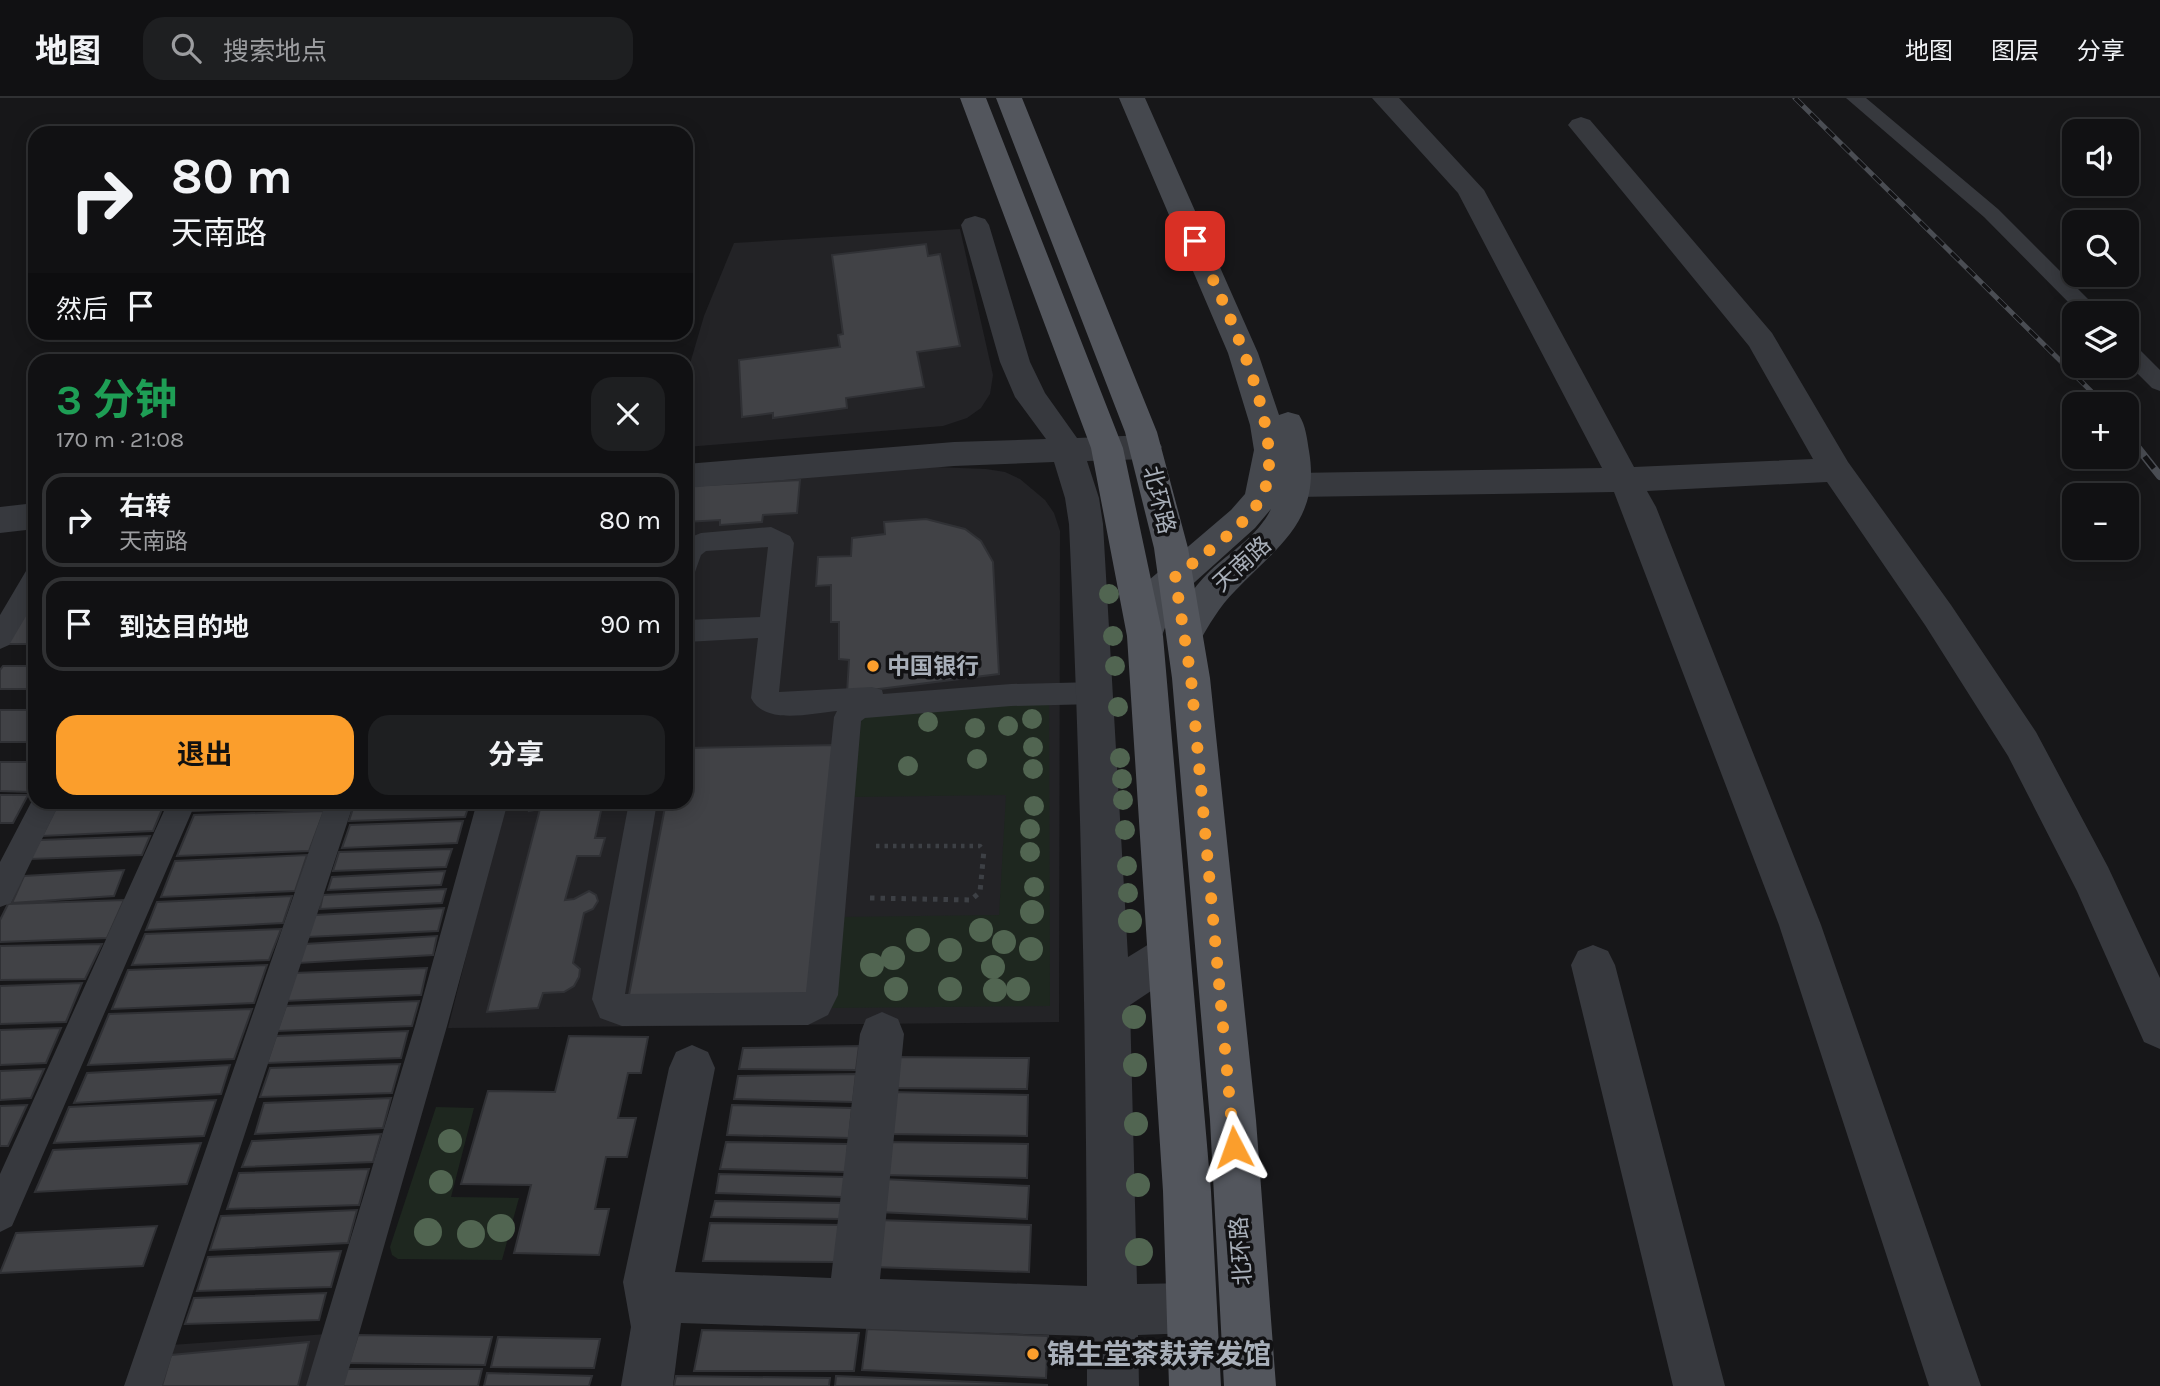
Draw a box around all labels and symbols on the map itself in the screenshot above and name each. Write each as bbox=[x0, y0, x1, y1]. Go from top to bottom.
pin bbox=[1165, 211, 1225, 271]
street label: 北环路 bbox=[1138, 463, 1180, 537]
street label: 天南路 bbox=[1207, 531, 1277, 597]
place label: 中国银行 bbox=[887, 653, 979, 680]
marker: 中国银行 bbox=[865, 658, 881, 674]
position arrow bbox=[1197, 1110, 1271, 1184]
street label: 北环路 bbox=[1225, 1216, 1257, 1286]
place label: 锦生堂茶麸养发馆 bbox=[1047, 1338, 1271, 1371]
marker: 锦生堂茶麸养发馆 bbox=[1025, 1346, 1041, 1362]

